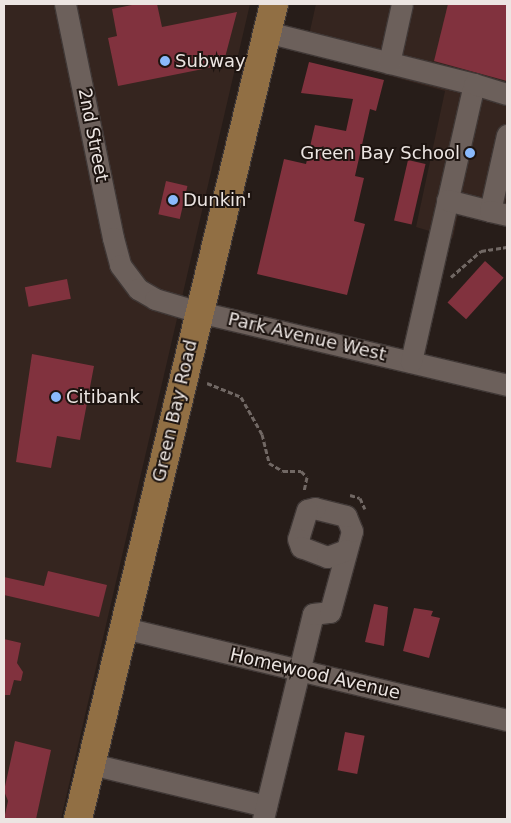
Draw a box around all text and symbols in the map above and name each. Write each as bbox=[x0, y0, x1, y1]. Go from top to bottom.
place label: Subway bbox=[175, 50, 246, 72]
marker: Subway bbox=[159, 55, 171, 67]
street label: 2nd Street bbox=[73, 86, 113, 184]
place label: Green Bay School bbox=[300, 142, 460, 164]
marker: Green Bay School bbox=[464, 147, 476, 159]
place label: Dunkin' bbox=[183, 189, 251, 211]
marker: Dunkin' bbox=[167, 194, 179, 206]
street label: Park Avenue West bbox=[226, 308, 388, 366]
street label: Green Bay Road bbox=[148, 338, 202, 484]
place label: Citibank bbox=[66, 386, 140, 408]
marker: Citibank bbox=[50, 391, 62, 403]
street label: Homewood Avenue bbox=[228, 644, 402, 704]

